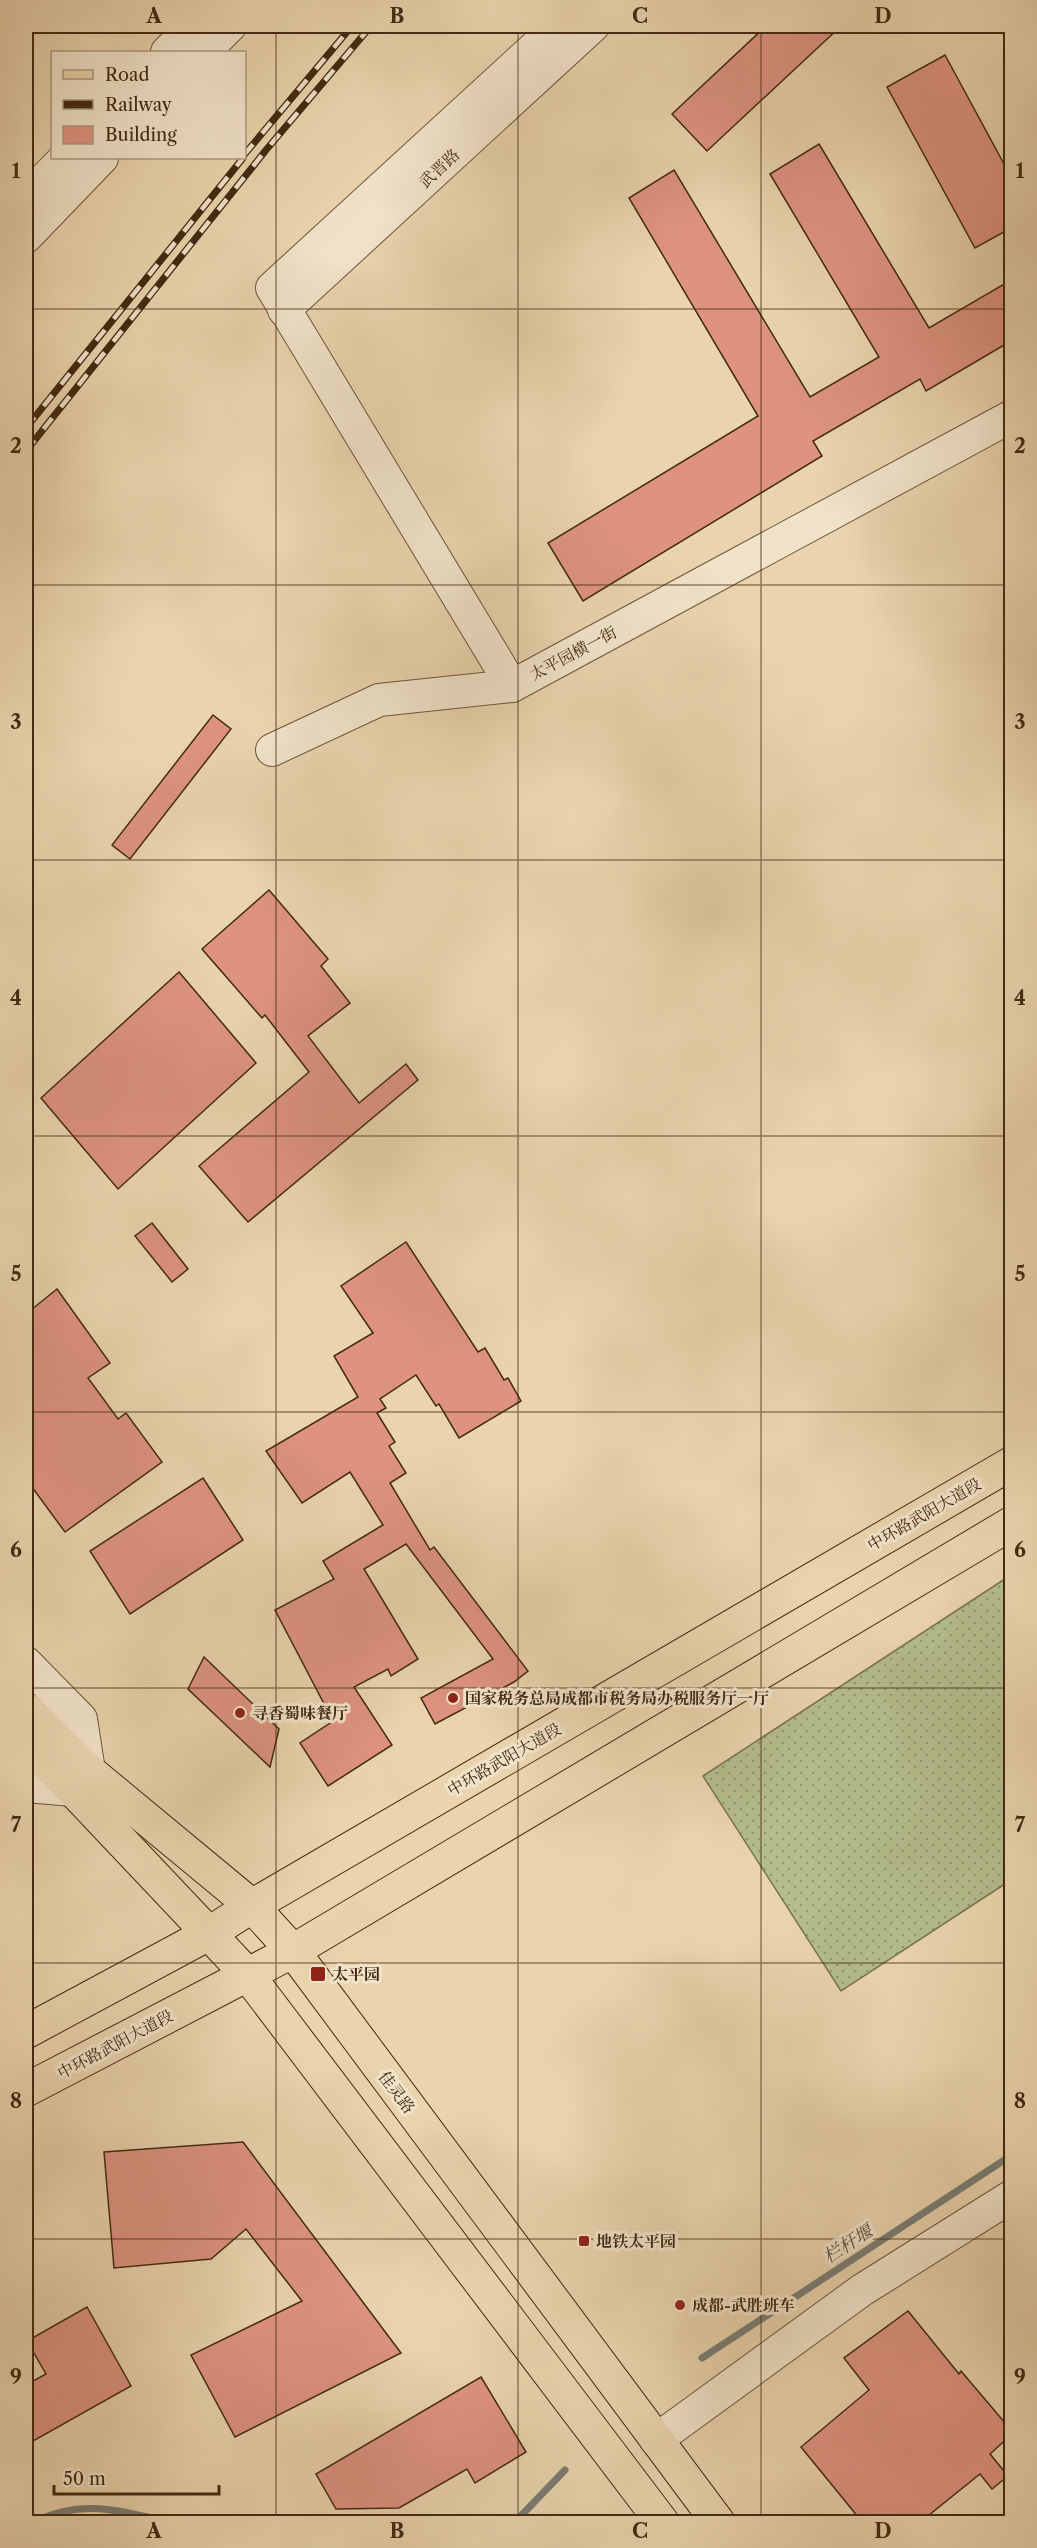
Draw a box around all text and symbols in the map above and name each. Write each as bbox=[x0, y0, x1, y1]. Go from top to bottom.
text: A bbox=[145, 4, 162, 28]
text: B bbox=[390, 4, 405, 28]
text: C bbox=[632, 4, 648, 28]
text: D bbox=[874, 4, 892, 28]
legend bbox=[51, 51, 246, 159]
text: Road bbox=[105, 64, 150, 86]
text: Railway bbox=[105, 94, 173, 116]
text: Building bbox=[105, 124, 177, 146]
street label: 武晋路 bbox=[415, 144, 463, 192]
text: 1 bbox=[12, 159, 21, 183]
text: 1 bbox=[1016, 159, 1025, 183]
text: 2 bbox=[10, 434, 22, 458]
text: 2 bbox=[1014, 434, 1026, 458]
street label: 太平园横一街 bbox=[526, 622, 620, 684]
text: 3 bbox=[10, 710, 22, 734]
text: 3 bbox=[1014, 710, 1026, 734]
text: 4 bbox=[10, 986, 22, 1010]
text: 4 bbox=[1014, 986, 1026, 1010]
text: 5 bbox=[10, 1262, 22, 1286]
text: 5 bbox=[1014, 1262, 1026, 1286]
street label: 中环路武阳大道段 bbox=[864, 1473, 984, 1555]
text: 6 bbox=[10, 1538, 22, 1562]
text: 6 bbox=[1014, 1538, 1026, 1562]
place label: 国家税务总局成都市税务局办税服务厅一厅 bbox=[465, 1688, 769, 1708]
marker: 国家税务总局成都市税务局办税服务厅一厅 bbox=[446, 1691, 460, 1705]
place label: 寻香蜀味餐厅 bbox=[252, 1703, 348, 1723]
marker: 寻香蜀味餐厅 bbox=[233, 1706, 247, 1720]
street label: 中环路武阳大道段 bbox=[444, 1718, 564, 1800]
text: 7 bbox=[11, 1813, 22, 1837]
text: 7 bbox=[1015, 1813, 1026, 1837]
place label: 太平园 bbox=[332, 1964, 380, 1984]
marker: 太平园 bbox=[309, 1965, 327, 1983]
street label: 中环路武阳大道段 bbox=[54, 2005, 176, 2083]
street label: 佳灵路 bbox=[375, 2067, 419, 2117]
text: 8 bbox=[10, 2089, 22, 2113]
text: 8 bbox=[1014, 2089, 1026, 2113]
water label: 栏杆堰 bbox=[819, 2218, 879, 2268]
place label: 地铁太平园 bbox=[596, 2231, 676, 2251]
marker: 地铁太平园 bbox=[577, 2234, 591, 2248]
place label: 成都-武胜班车 bbox=[692, 2295, 795, 2315]
marker: 成都-武胜班车 bbox=[673, 2298, 687, 2312]
text: 9 bbox=[10, 2365, 22, 2389]
text: 9 bbox=[1014, 2365, 1026, 2389]
scale bar bbox=[54, 2458, 219, 2496]
text: 50 m bbox=[63, 2468, 106, 2490]
text: A bbox=[145, 2519, 162, 2543]
text: B bbox=[390, 2519, 405, 2543]
text: C bbox=[632, 2519, 648, 2543]
text: D bbox=[874, 2519, 892, 2543]

